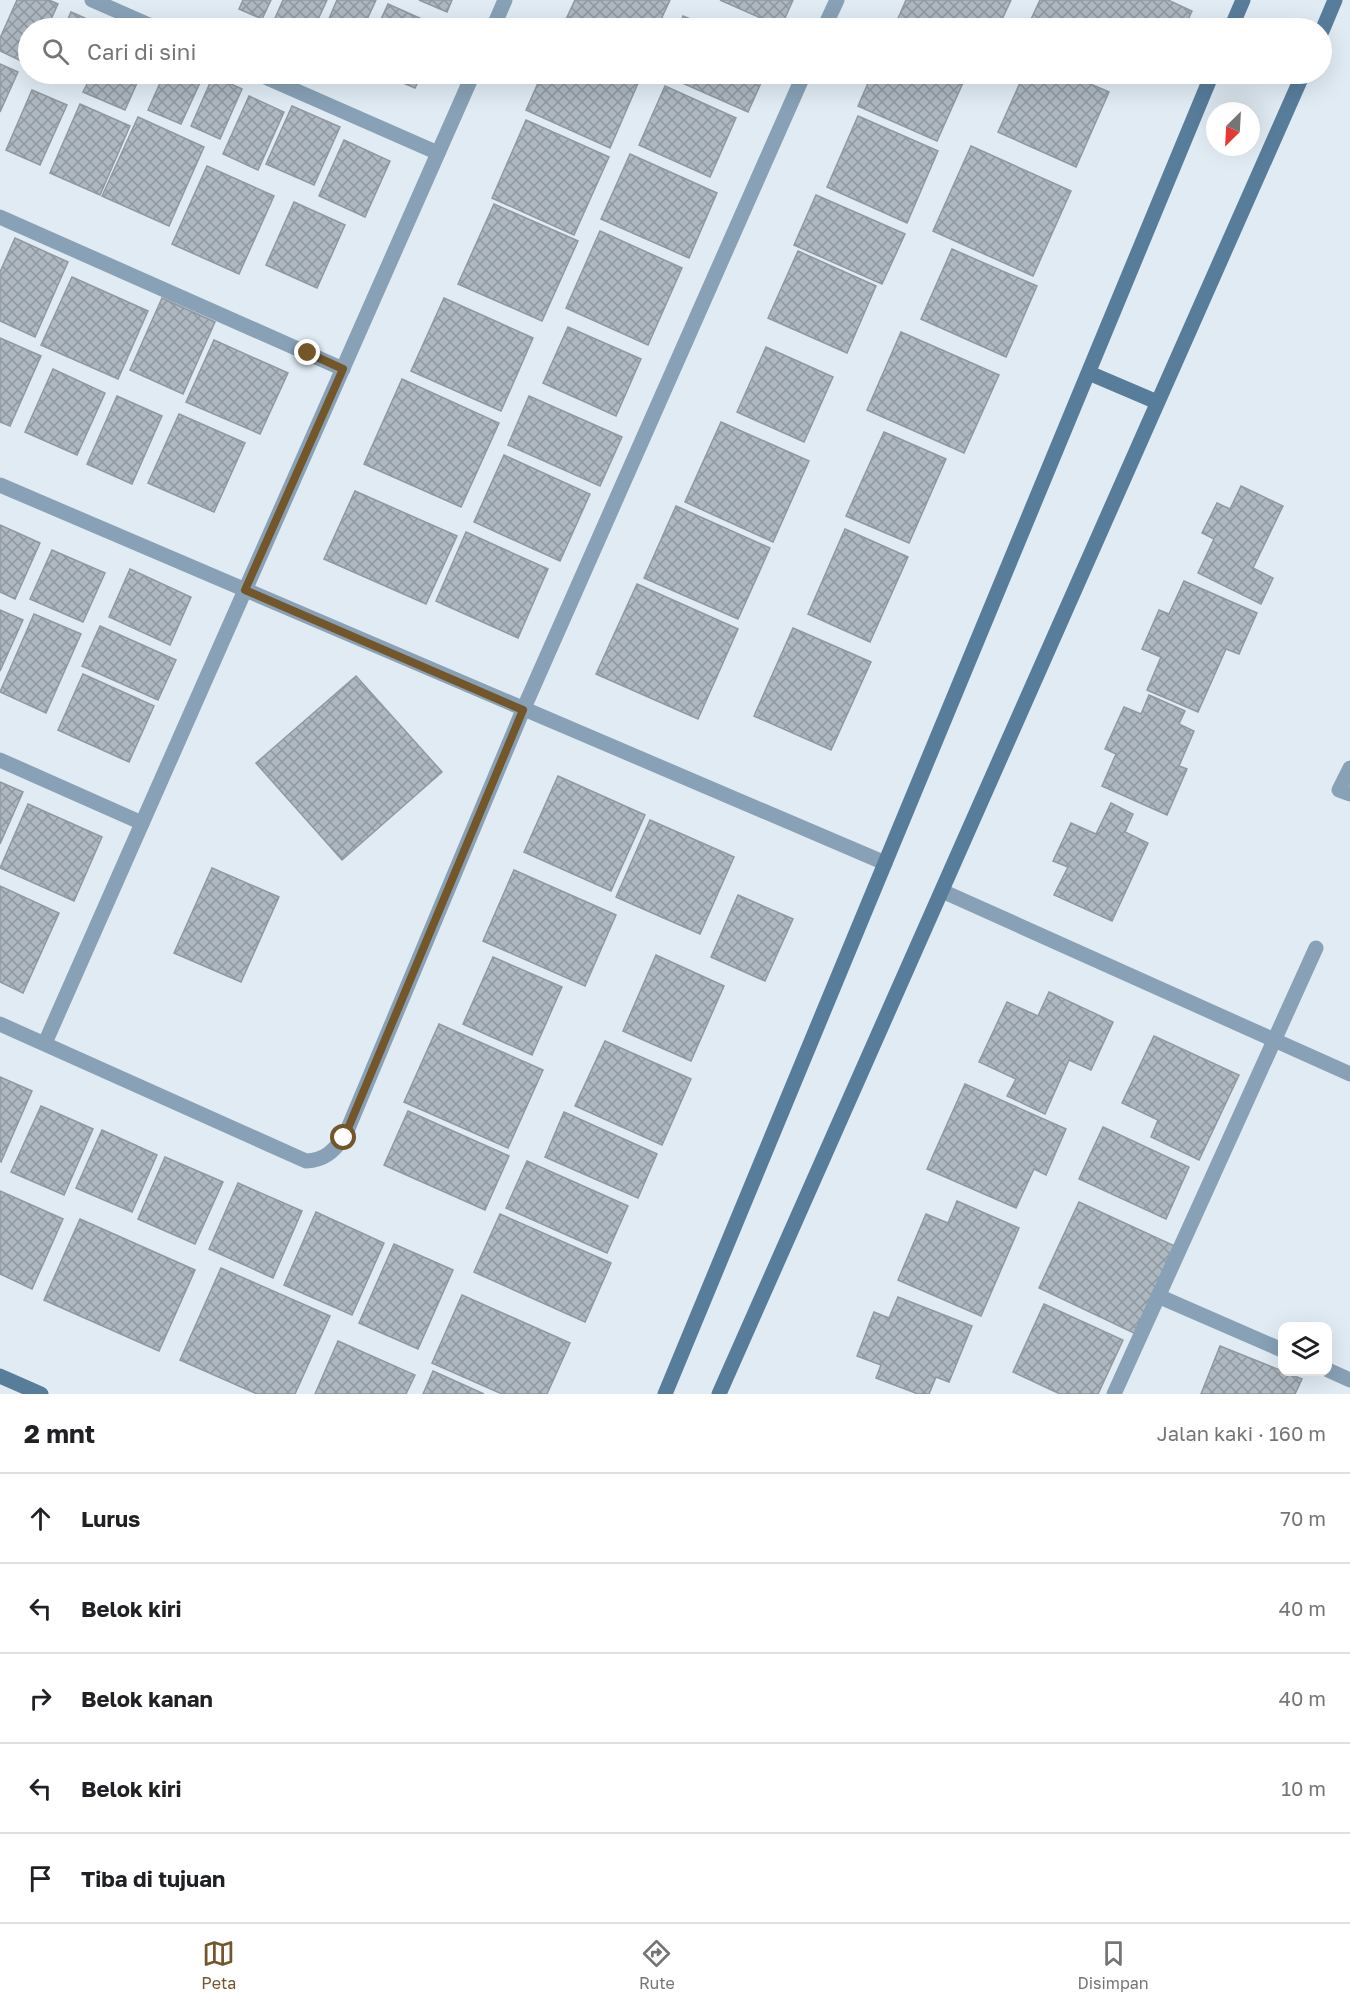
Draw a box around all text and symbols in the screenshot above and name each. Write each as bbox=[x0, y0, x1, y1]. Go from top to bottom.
search box bbox=[18, 18, 1332, 84]
icon: search bbox=[39, 35, 72, 68]
text: Cari di sini bbox=[87, 38, 196, 65]
north arrow bbox=[1206, 102, 1260, 156]
route end bbox=[294, 339, 320, 365]
route start bbox=[330, 1124, 356, 1150]
map controls bbox=[1278, 1322, 1332, 1376]
button: layers bbox=[1278, 1322, 1332, 1376]
text: 2 mnt bbox=[24, 1418, 95, 1449]
text: Jalan kaki · 160 m bbox=[1157, 1421, 1326, 1445]
icon: ahead bbox=[24, 1502, 57, 1535]
text: Lurus bbox=[81, 1505, 140, 1532]
text: 70 m bbox=[1280, 1506, 1326, 1530]
icon: left bbox=[24, 1592, 57, 1625]
text: Belok kiri bbox=[81, 1595, 182, 1622]
text: 40 m bbox=[1279, 1596, 1326, 1620]
icon: right bbox=[24, 1682, 57, 1715]
text: Belok kanan bbox=[81, 1685, 213, 1712]
text: 40 m bbox=[1279, 1686, 1326, 1710]
icon: left bbox=[24, 1772, 57, 1805]
text: Belok kiri bbox=[81, 1775, 182, 1802]
text: 10 m bbox=[1281, 1776, 1326, 1800]
icon: arrive bbox=[24, 1862, 57, 1895]
text: Tiba di tujuan bbox=[81, 1865, 225, 1892]
tab: Peta bbox=[201, 1937, 236, 1993]
tab: Rute bbox=[639, 1937, 675, 1993]
tab: Disimpan bbox=[1078, 1937, 1149, 1993]

